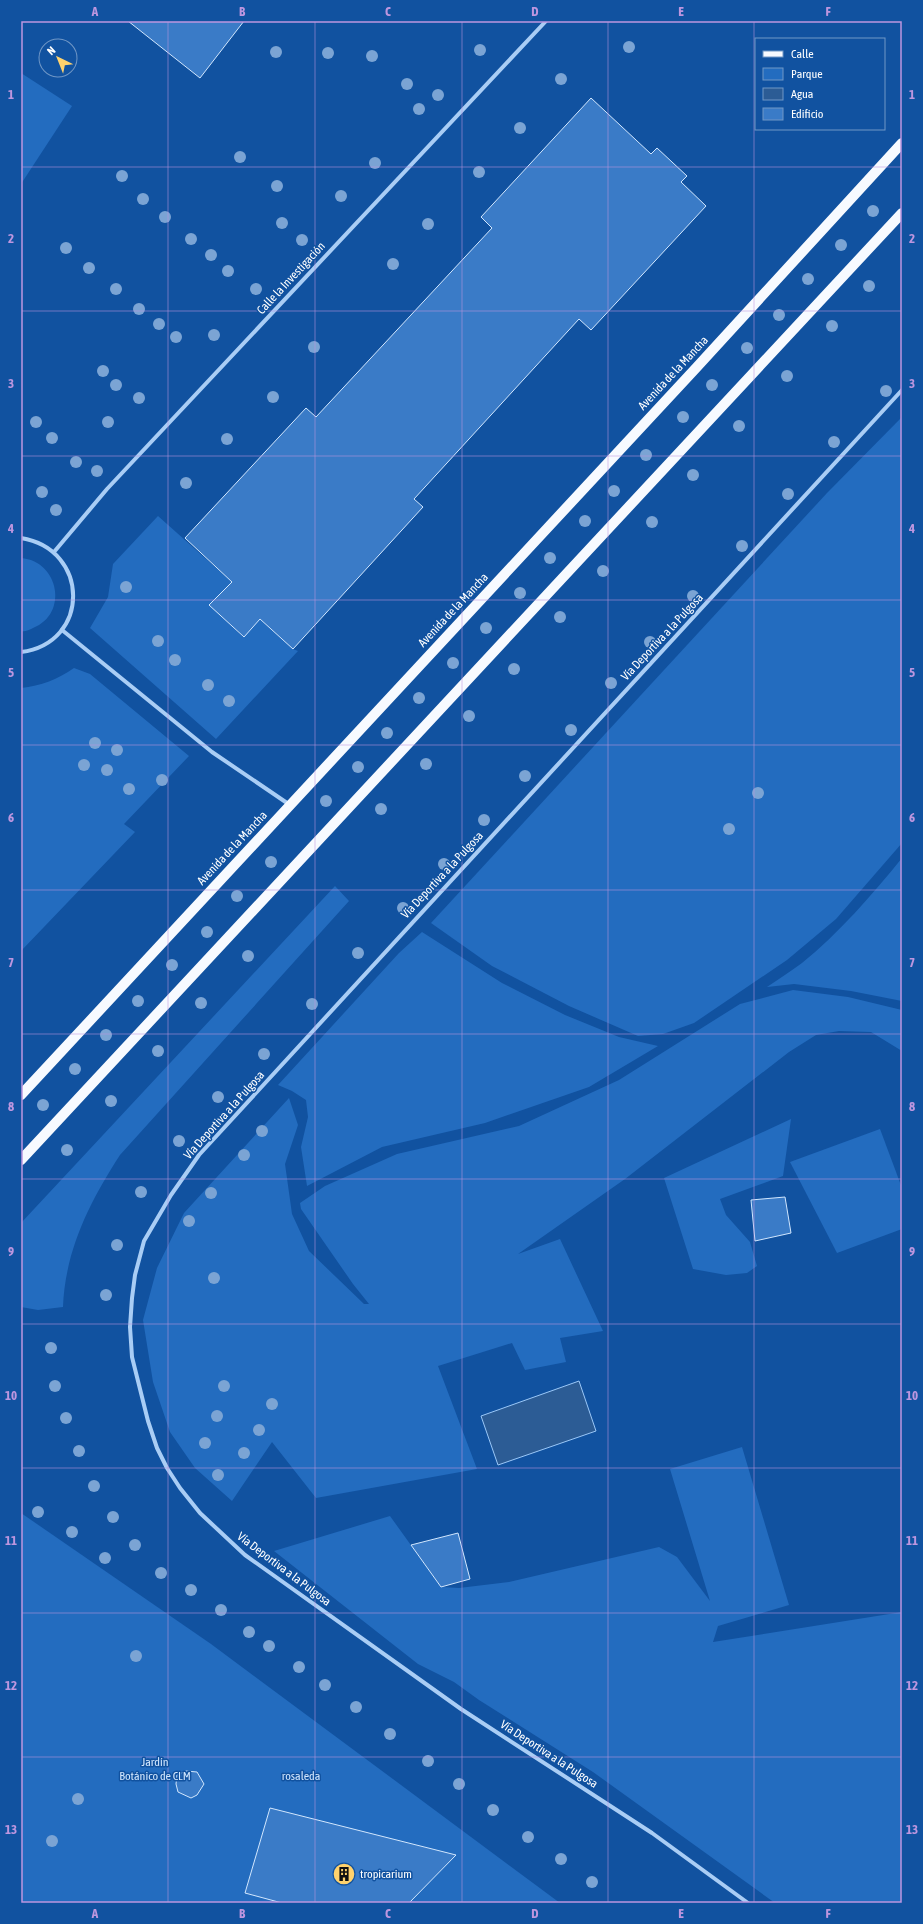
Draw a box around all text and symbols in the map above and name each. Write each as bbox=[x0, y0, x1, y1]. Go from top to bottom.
text: A bbox=[91, 4, 99, 19]
text: B bbox=[239, 4, 246, 19]
text: C bbox=[385, 4, 391, 19]
text: D bbox=[531, 4, 539, 19]
text: E bbox=[678, 4, 684, 19]
text: F bbox=[825, 4, 831, 19]
north arrow bbox=[38, 38, 78, 78]
legend bbox=[755, 38, 885, 130]
text: N bbox=[45, 44, 58, 57]
text: Calle bbox=[791, 47, 814, 61]
text: Parque bbox=[791, 67, 823, 81]
text: 1 bbox=[8, 87, 14, 102]
text: Agua bbox=[791, 87, 813, 101]
text: 1 bbox=[909, 87, 915, 102]
text: Edificio bbox=[791, 107, 824, 121]
text: 2 bbox=[8, 231, 14, 246]
text: 2 bbox=[909, 231, 915, 246]
street label: Calle la Investigación bbox=[254, 239, 328, 317]
street label: Avenida de la Mancha bbox=[635, 333, 711, 413]
text: 3 bbox=[8, 376, 14, 391]
text: 3 bbox=[909, 376, 915, 391]
text: 4 bbox=[7, 521, 14, 536]
text: 4 bbox=[908, 521, 915, 536]
street label: Avenida de la Mancha bbox=[415, 570, 491, 650]
street label: Vía Deportiva a la Pulgosa bbox=[618, 591, 706, 683]
text: 5 bbox=[8, 665, 14, 680]
text: 5 bbox=[909, 665, 915, 680]
street label: Avenida de la Mancha bbox=[194, 808, 270, 888]
text: 6 bbox=[8, 810, 14, 825]
text: 6 bbox=[909, 810, 915, 825]
street label: Vía Deportiva a la Pulgosa bbox=[398, 829, 486, 921]
text: 7 bbox=[8, 955, 14, 970]
text: 7 bbox=[909, 955, 915, 970]
street label: Vía Deportiva a la Pulgosa bbox=[181, 1068, 267, 1162]
text: 8 bbox=[8, 1099, 14, 1114]
text: 8 bbox=[909, 1099, 915, 1114]
text: 9 bbox=[8, 1244, 14, 1259]
text: 9 bbox=[909, 1244, 915, 1259]
text: 10 bbox=[5, 1388, 17, 1403]
text: 10 bbox=[906, 1388, 918, 1403]
street label: Vía Deportiva a la Pulgosa bbox=[234, 1529, 334, 1609]
text: 11 bbox=[5, 1533, 17, 1548]
text: 11 bbox=[906, 1533, 918, 1548]
text: 12 bbox=[5, 1678, 17, 1693]
text: 12 bbox=[906, 1678, 918, 1693]
street label: Vía Deportiva a la Pulgosa bbox=[497, 1717, 601, 1791]
park label: Jardín Botánico de CLM bbox=[119, 1755, 191, 1783]
park label: rosaleda bbox=[282, 1769, 320, 1783]
text: 13 bbox=[5, 1822, 17, 1837]
text: 13 bbox=[906, 1822, 918, 1837]
building icon: tropicarium bbox=[331, 1861, 357, 1887]
place label: tropicarium bbox=[360, 1867, 412, 1881]
text: A bbox=[91, 1906, 99, 1921]
text: B bbox=[239, 1906, 246, 1921]
text: C bbox=[385, 1906, 391, 1921]
text: D bbox=[531, 1906, 539, 1921]
text: E bbox=[678, 1906, 684, 1921]
text: F bbox=[825, 1906, 831, 1921]

